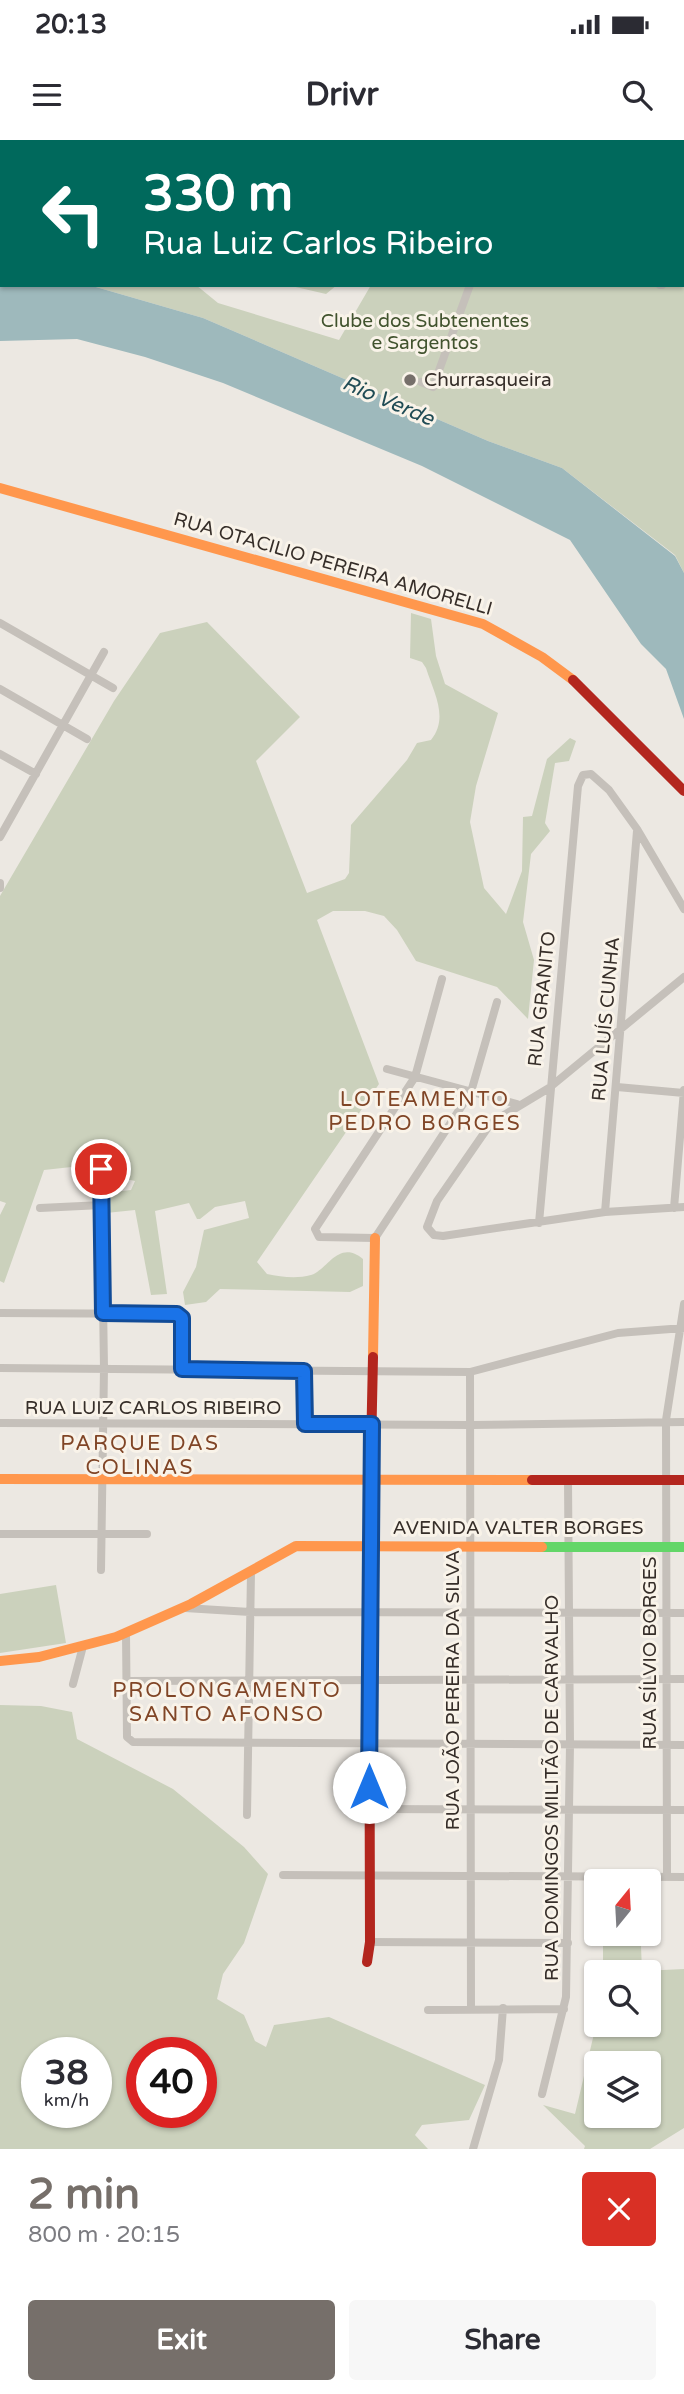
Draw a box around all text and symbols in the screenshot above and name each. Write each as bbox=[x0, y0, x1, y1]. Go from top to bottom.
text: 20:13 bbox=[35, 9, 107, 40]
icon: menu bbox=[28, 76, 66, 114]
text: Drivr bbox=[305, 76, 379, 114]
icon: search bbox=[618, 76, 656, 114]
text: 330 m bbox=[143, 165, 293, 224]
icon: left bbox=[28, 168, 119, 259]
text: Rua Luiz Carlos Ribeiro bbox=[143, 225, 494, 263]
park label: Clube dos Subtenentes e Sargentos bbox=[321, 310, 529, 354]
place label: Churrasqueira bbox=[424, 369, 552, 391]
water label: Rio Verde bbox=[339, 371, 438, 432]
marker: Churrasqueira bbox=[402, 372, 418, 388]
street label: RUA OTACILIO PEREIRA AMORELLI bbox=[171, 508, 495, 620]
street label: RUA GRANITO bbox=[524, 930, 560, 1068]
street label: RUA LUÍS CUNHA bbox=[587, 936, 624, 1102]
district label: LOTEAMENTO PEDRO BORGES bbox=[328, 1087, 522, 1136]
pin bbox=[71, 1139, 131, 1199]
icon: arrive bbox=[82, 1150, 120, 1188]
street label: RUA LUIZ CARLOS RIBEIRO bbox=[25, 1397, 281, 1419]
district label: PARQUE DAS COLINAS bbox=[60, 1431, 220, 1480]
street label: AVENIDA VALTER BORGES bbox=[392, 1517, 644, 1539]
street label: RUA JOÃO PEREIRA DA SILVA bbox=[441, 1550, 464, 1830]
street label: RUA SÍLVIO BORGES bbox=[638, 1556, 661, 1750]
street label: RUA DOMINGOS MILITÃO DE CARVALHO bbox=[540, 1595, 563, 1981]
district label: PROLONGAMENTO SANTO AFONSO bbox=[112, 1678, 342, 1727]
position arrow bbox=[332, 1750, 406, 1824]
north arrow bbox=[584, 1869, 662, 1946]
map controls bbox=[584, 1869, 661, 2128]
button: search bbox=[584, 1960, 661, 2037]
speed limit sign: 40 bbox=[126, 2037, 217, 2128]
button: layers bbox=[584, 2051, 661, 2128]
text: 38 bbox=[45, 2052, 88, 2094]
text: km/h bbox=[44, 2089, 89, 2111]
text: 2 min bbox=[28, 2169, 140, 2220]
button: close bbox=[582, 2172, 656, 2246]
text: 800 m · 20:15 bbox=[28, 2221, 180, 2249]
button: Exit bbox=[28, 2300, 335, 2380]
button: Share bbox=[349, 2300, 656, 2380]

